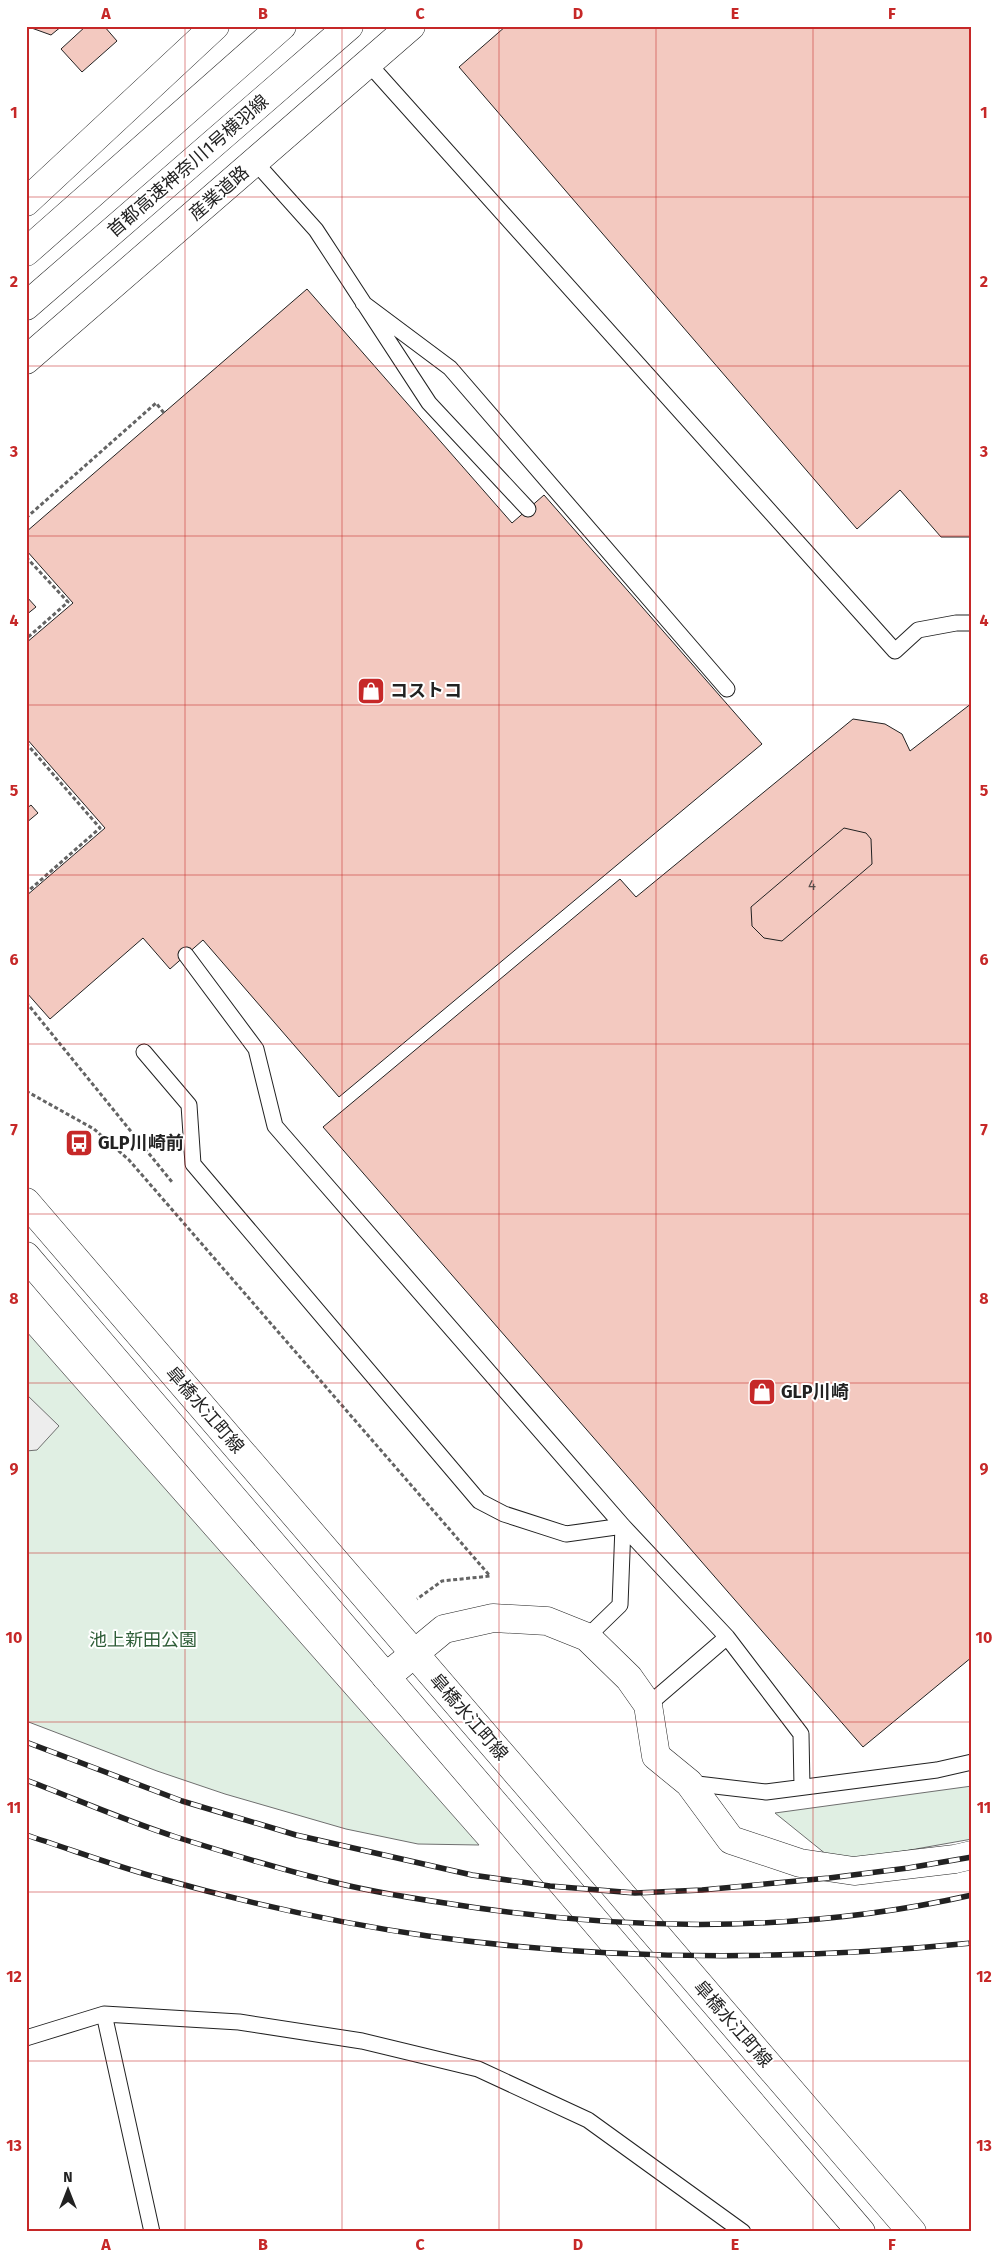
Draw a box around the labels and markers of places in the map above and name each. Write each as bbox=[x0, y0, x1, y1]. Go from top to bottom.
shop icon: コストコ bbox=[356, 676, 386, 706]
place label: コストコ bbox=[390, 680, 462, 702]
bus stop icon: GLP川崎前 bbox=[64, 1128, 94, 1158]
place label: GLP川崎前 bbox=[98, 1132, 184, 1154]
shop icon: GLP川崎 bbox=[747, 1377, 777, 1407]
place label: GLP川崎 bbox=[781, 1381, 849, 1403]

